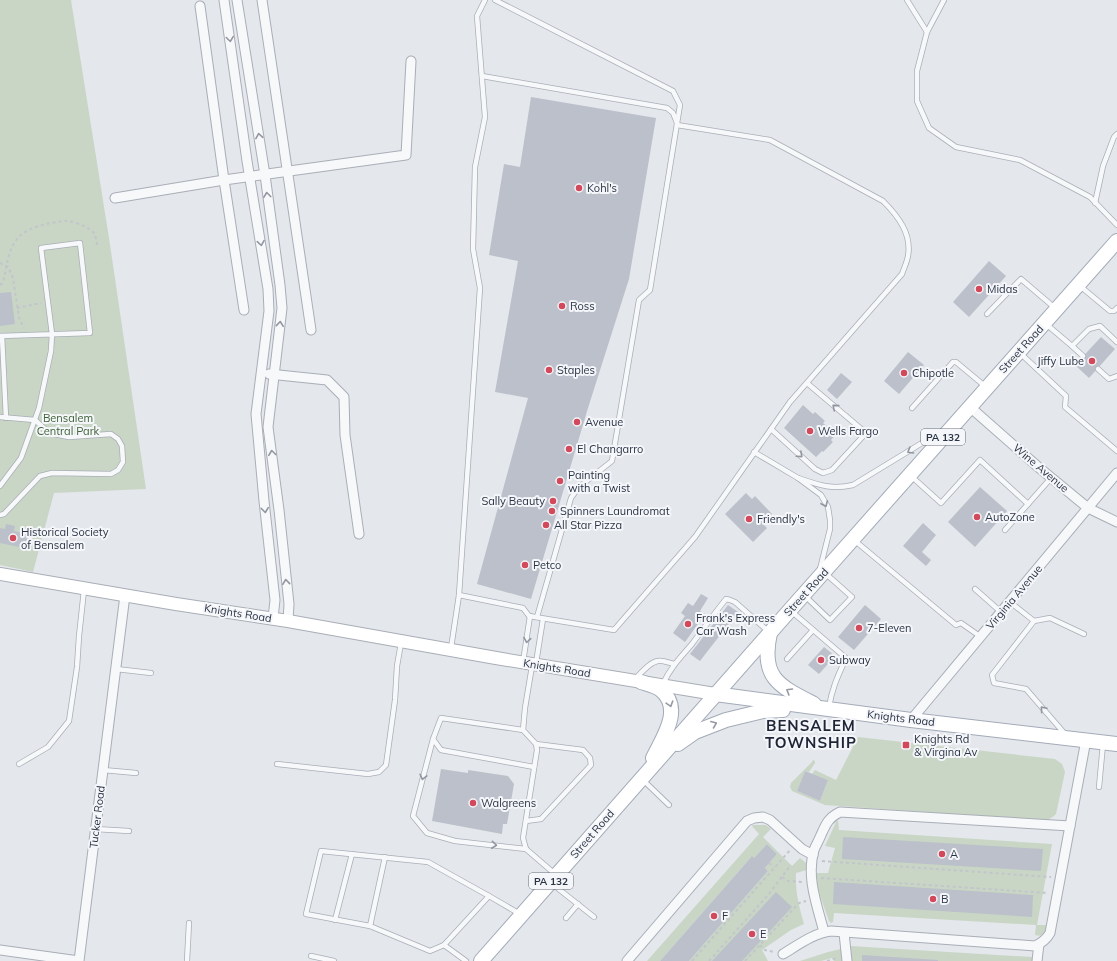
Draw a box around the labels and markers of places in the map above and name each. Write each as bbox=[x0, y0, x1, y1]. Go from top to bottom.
place label: Kohl's bbox=[587, 181, 617, 195]
marker: Kohl's bbox=[574, 183, 584, 193]
place label: Midas bbox=[987, 282, 1018, 296]
marker: Midas bbox=[974, 284, 984, 294]
place label: Ross bbox=[570, 299, 595, 313]
marker: Ross bbox=[557, 301, 567, 311]
place label: Jiffy Lube bbox=[1037, 354, 1084, 368]
marker: Jiffy Lube bbox=[1087, 356, 1097, 366]
place label: Staples bbox=[557, 363, 595, 377]
marker: Staples bbox=[544, 365, 554, 375]
place label: Chipotle bbox=[912, 366, 954, 380]
marker: Chipotle bbox=[899, 368, 909, 378]
place label: Avenue bbox=[585, 415, 623, 429]
marker: Avenue bbox=[572, 417, 582, 427]
place label: Wells Fargo bbox=[818, 424, 879, 438]
marker: Wells Fargo bbox=[805, 426, 815, 436]
place label: El Changarro bbox=[577, 442, 643, 456]
marker: El Changarro bbox=[564, 444, 574, 454]
place label: Painting with a Twist bbox=[568, 468, 630, 495]
marker: Painting with a Twist bbox=[555, 476, 565, 486]
place label: Sally Beauty bbox=[481, 494, 545, 508]
marker: Sally Beauty bbox=[548, 496, 558, 506]
place label: Spinners Laundromat bbox=[560, 504, 670, 518]
marker: Spinners Laundromat bbox=[547, 506, 557, 516]
place label: AutoZone bbox=[985, 510, 1035, 524]
place label: Friendly's bbox=[757, 512, 805, 526]
marker: AutoZone bbox=[972, 512, 982, 522]
marker: Friendly's bbox=[744, 514, 754, 524]
place label: All Star Pizza bbox=[554, 518, 622, 532]
marker: All Star Pizza bbox=[541, 520, 551, 530]
place label: Historical Society of Bensalem bbox=[21, 525, 109, 552]
marker: Historical Society of Bensalem bbox=[8, 533, 18, 543]
place label: Petco bbox=[533, 558, 561, 572]
marker: Petco bbox=[520, 560, 530, 570]
place label: Frank's Express Car Wash bbox=[696, 611, 775, 638]
marker: Frank's Express Car Wash bbox=[683, 619, 693, 629]
place label: 7-Eleven bbox=[867, 621, 912, 635]
marker: 7-Eleven bbox=[854, 623, 864, 633]
place label: Subway bbox=[829, 653, 871, 667]
marker: Subway bbox=[816, 655, 826, 665]
place label: Knights Rd & Virgina Av bbox=[914, 732, 977, 759]
marker: Knights Rd & Virgina Av bbox=[901, 740, 911, 750]
place label: Walgreens bbox=[481, 796, 536, 810]
marker: Walgreens bbox=[468, 798, 478, 808]
place label: A bbox=[950, 847, 958, 861]
marker: A bbox=[937, 849, 947, 859]
place label: B bbox=[941, 892, 948, 906]
marker: B bbox=[928, 894, 938, 904]
place label: F bbox=[722, 909, 728, 923]
marker: F bbox=[709, 911, 719, 921]
place label: E bbox=[760, 927, 766, 941]
marker: E bbox=[747, 929, 757, 939]

